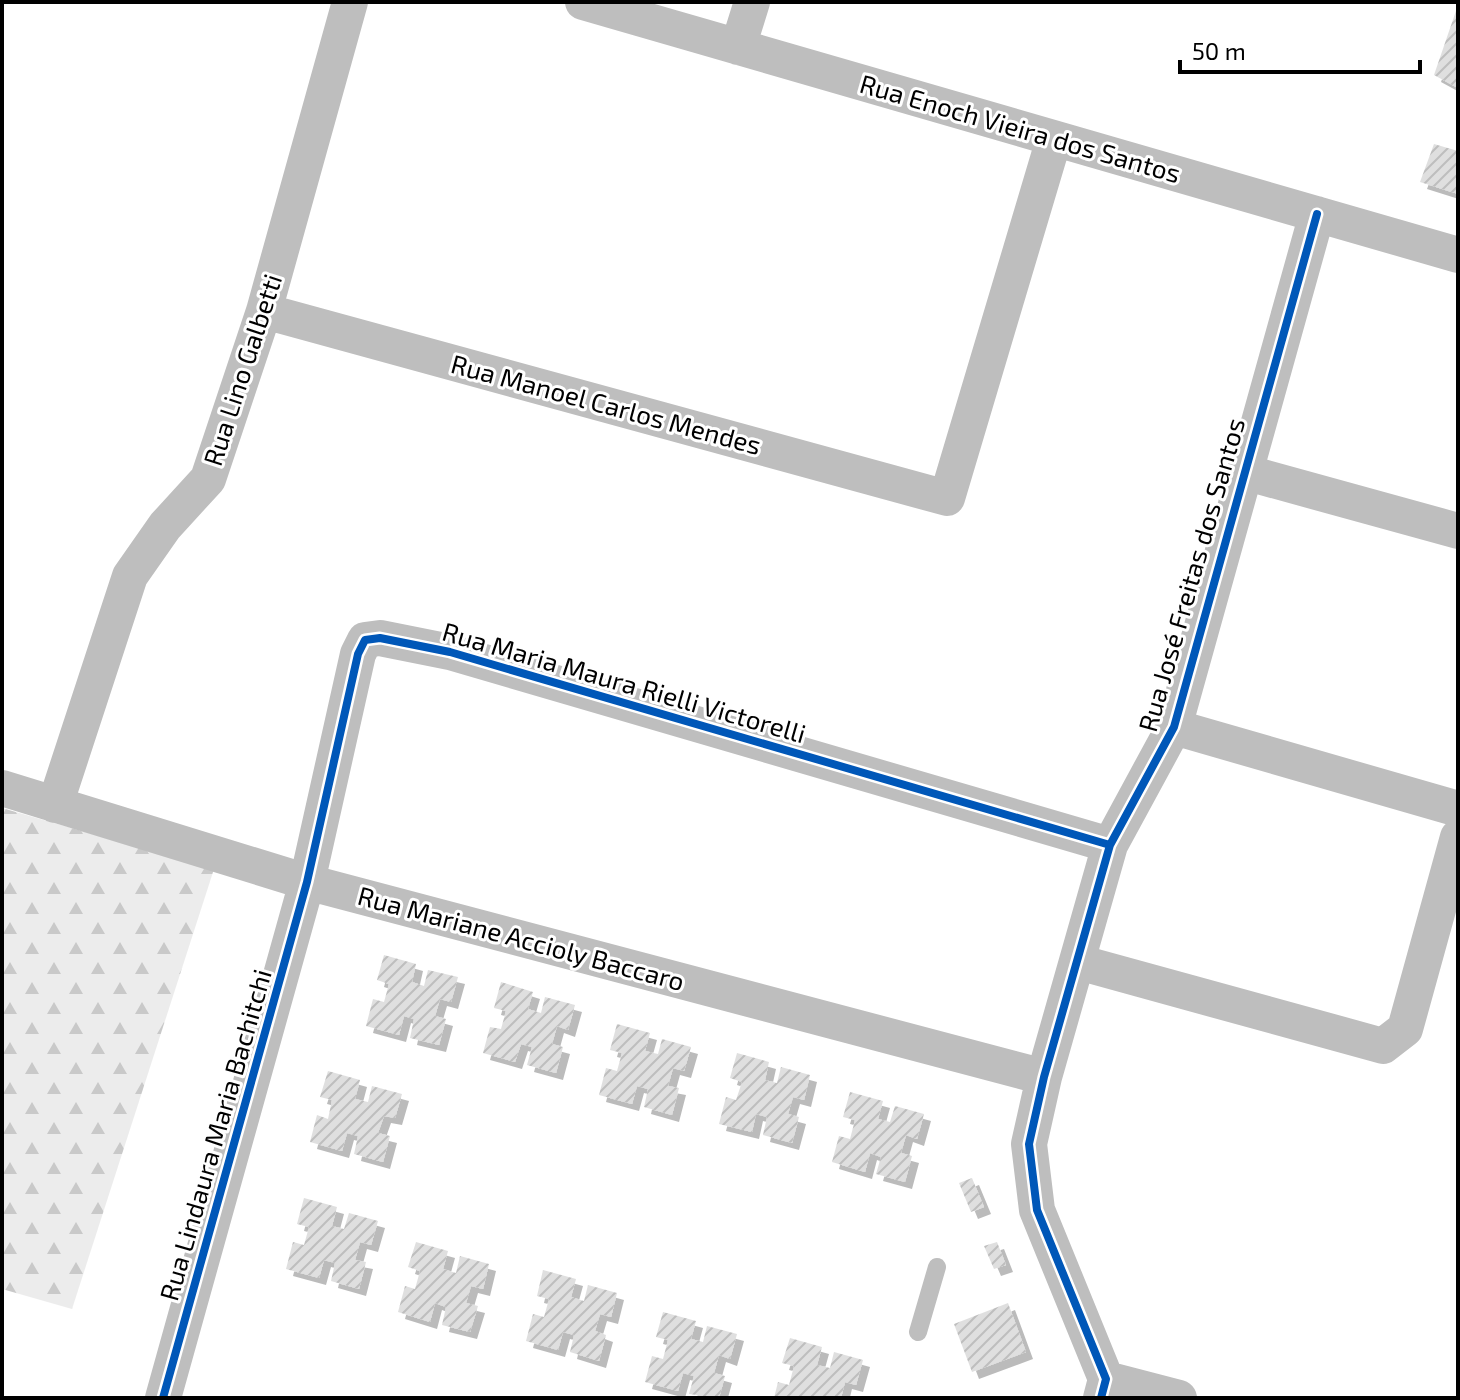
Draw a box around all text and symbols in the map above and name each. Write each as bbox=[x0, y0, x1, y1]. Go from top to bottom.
scale bar bbox=[1180, 24, 1420, 74]
text: 50 m bbox=[1192, 36, 1246, 65]
street label: Rua Enoch Vieira dos Santos bbox=[857, 67, 1184, 188]
street label: Rua Lino Galbetti bbox=[196, 270, 287, 469]
street label: Rua Manoel Carlos Mendes bbox=[448, 347, 765, 460]
street label: Rua José Freitas dos Santos bbox=[1131, 414, 1250, 735]
street label: Rua Maria Maura Rielli Victorelli bbox=[439, 615, 810, 748]
street label: Rua Mariane Accioly Baccaro bbox=[355, 879, 688, 996]
street label: Rua Lindaura Maria Bachitchi bbox=[152, 965, 277, 1304]

